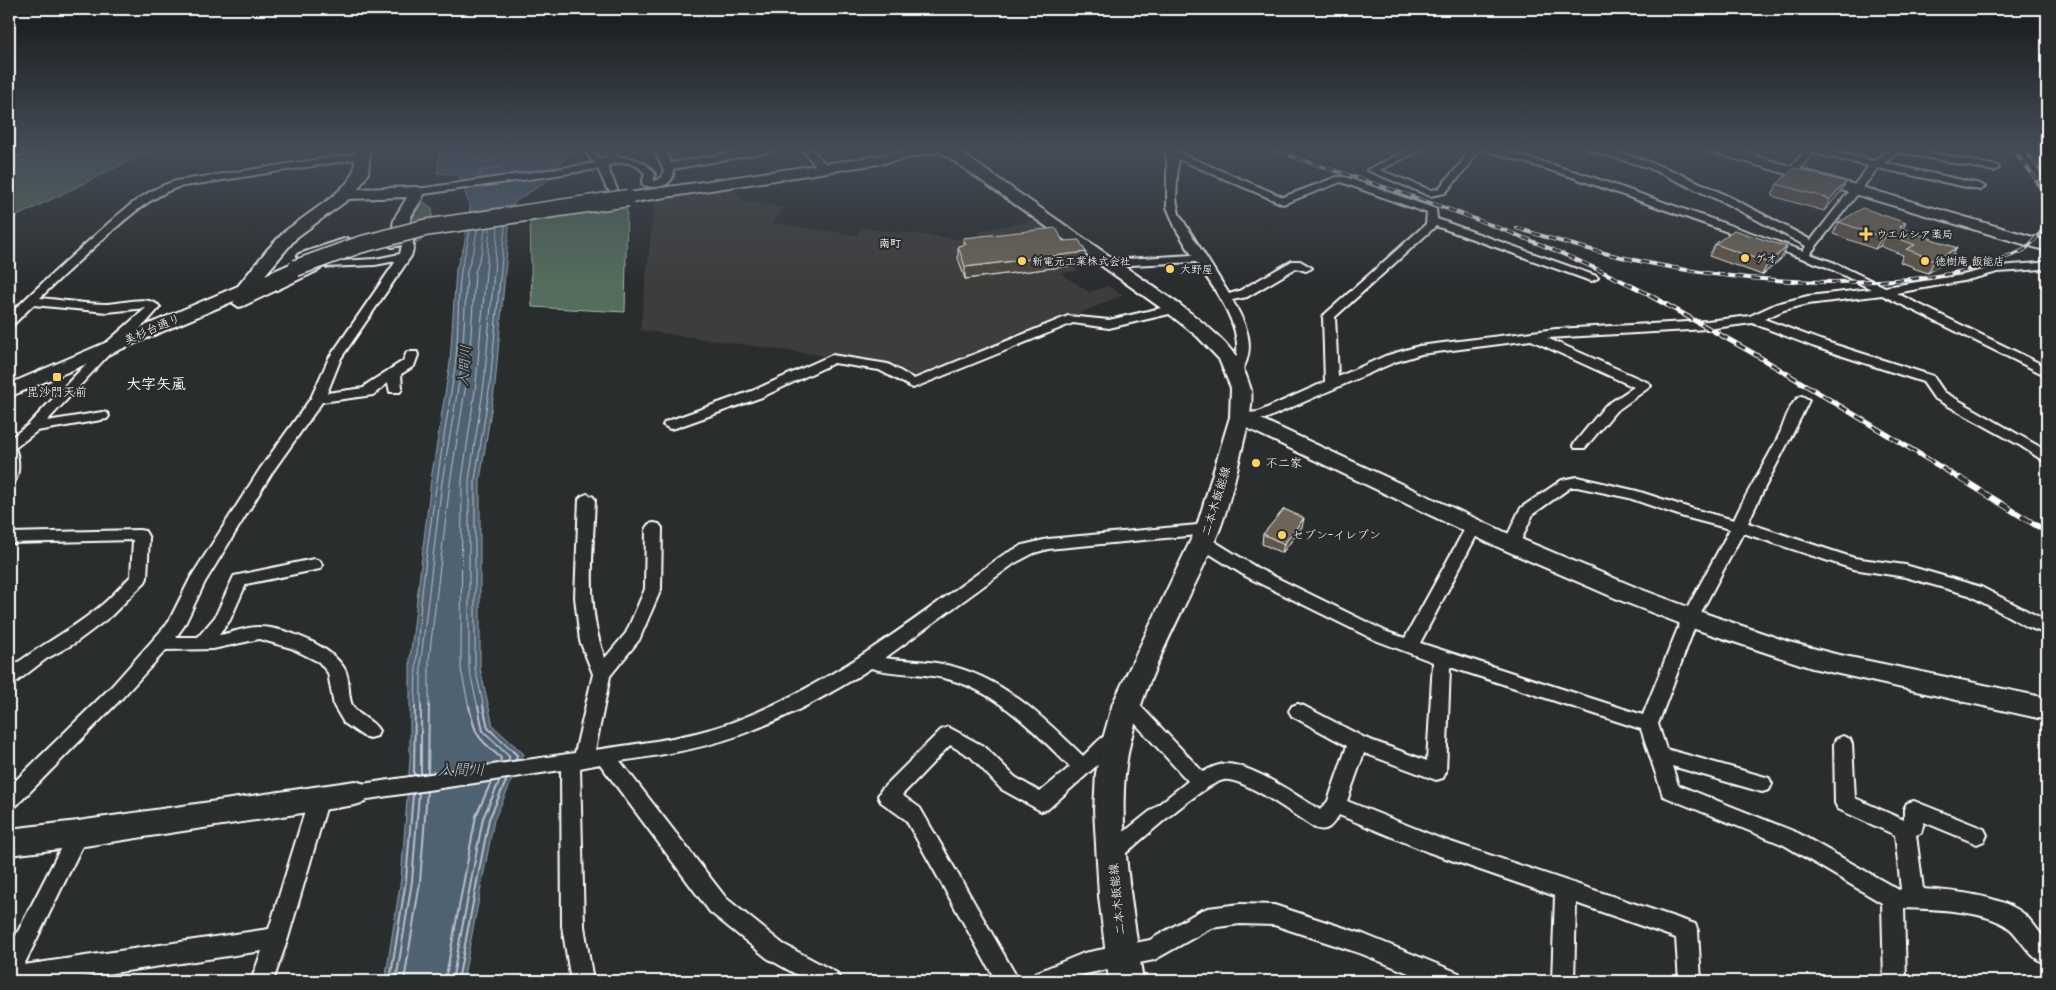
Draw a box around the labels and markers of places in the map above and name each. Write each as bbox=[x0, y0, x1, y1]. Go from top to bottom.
place label: ウエルシア薬局 bbox=[1876, 226, 1953, 241]
marker: ウエルシア薬局 bbox=[1860, 228, 1872, 240]
place label: ゲオ bbox=[1755, 250, 1777, 265]
marker: ゲオ bbox=[1739, 252, 1751, 264]
place label: 新電元工業株式会社 bbox=[1032, 253, 1131, 268]
place label: 徳樹庵 飯能店 bbox=[1935, 253, 2005, 268]
marker: 新電元工業株式会社 bbox=[1016, 255, 1028, 267]
marker: 徳樹庵 飯能店 bbox=[1919, 255, 1931, 267]
place label: 大野屋 bbox=[1180, 261, 1213, 276]
marker: 大野屋 bbox=[1164, 263, 1176, 275]
marker: 毘沙門天前 bbox=[51, 371, 63, 383]
place label: 毘沙門天前 bbox=[27, 383, 87, 399]
place label: 不二家 bbox=[1266, 454, 1302, 470]
marker: 不二家 bbox=[1250, 457, 1262, 469]
place label: セブン-イレブン bbox=[1292, 526, 1381, 542]
marker: セブン-イレブン bbox=[1276, 529, 1288, 541]

